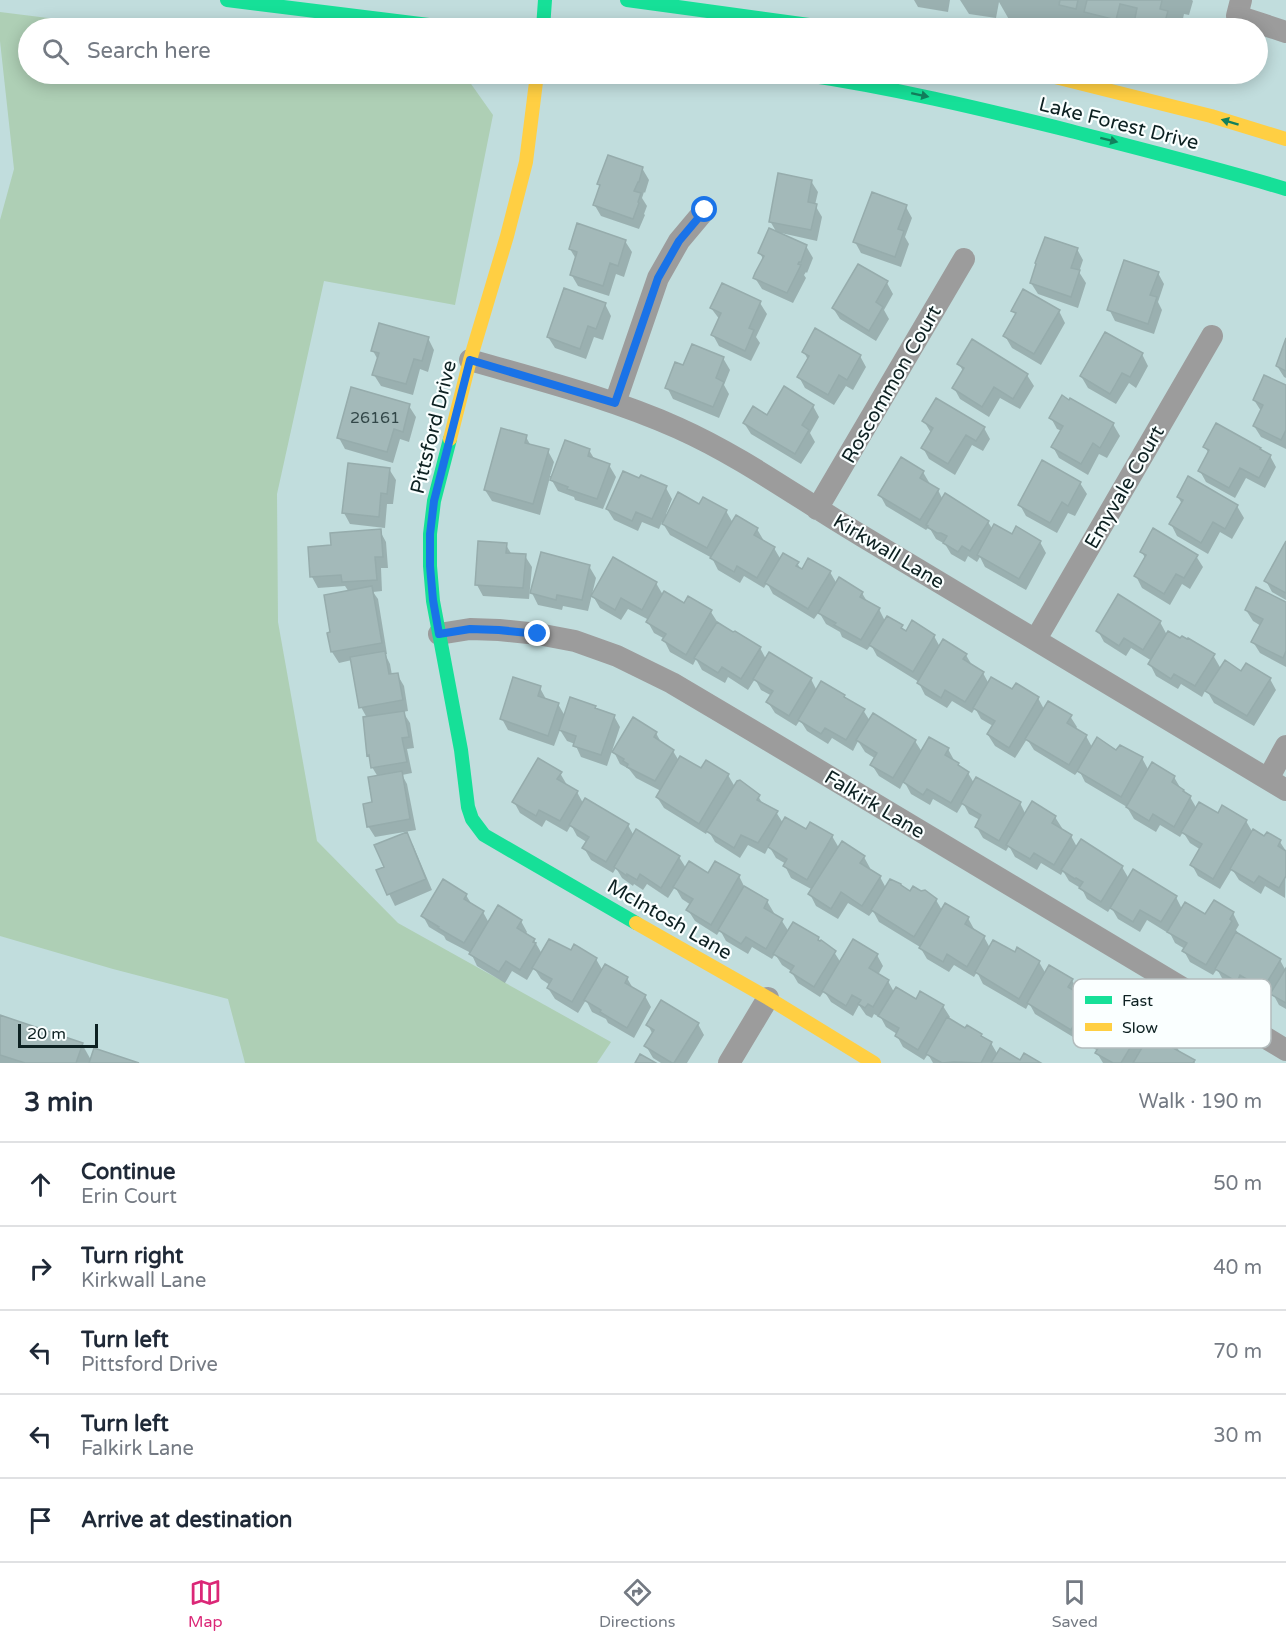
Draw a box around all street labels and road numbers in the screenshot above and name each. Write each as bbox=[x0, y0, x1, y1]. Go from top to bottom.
street label: Lake Forest Drive bbox=[1036, 93, 1201, 155]
street label: Roscommon Court bbox=[837, 301, 947, 468]
street label: Pittsford Drive bbox=[406, 358, 462, 497]
street label: Emyvale Court bbox=[1080, 421, 1170, 553]
street label: Kirkwall Lane bbox=[829, 509, 948, 594]
street label: Falkirk Lane bbox=[820, 766, 929, 844]
street label: McIntosh Lane bbox=[603, 874, 736, 965]

